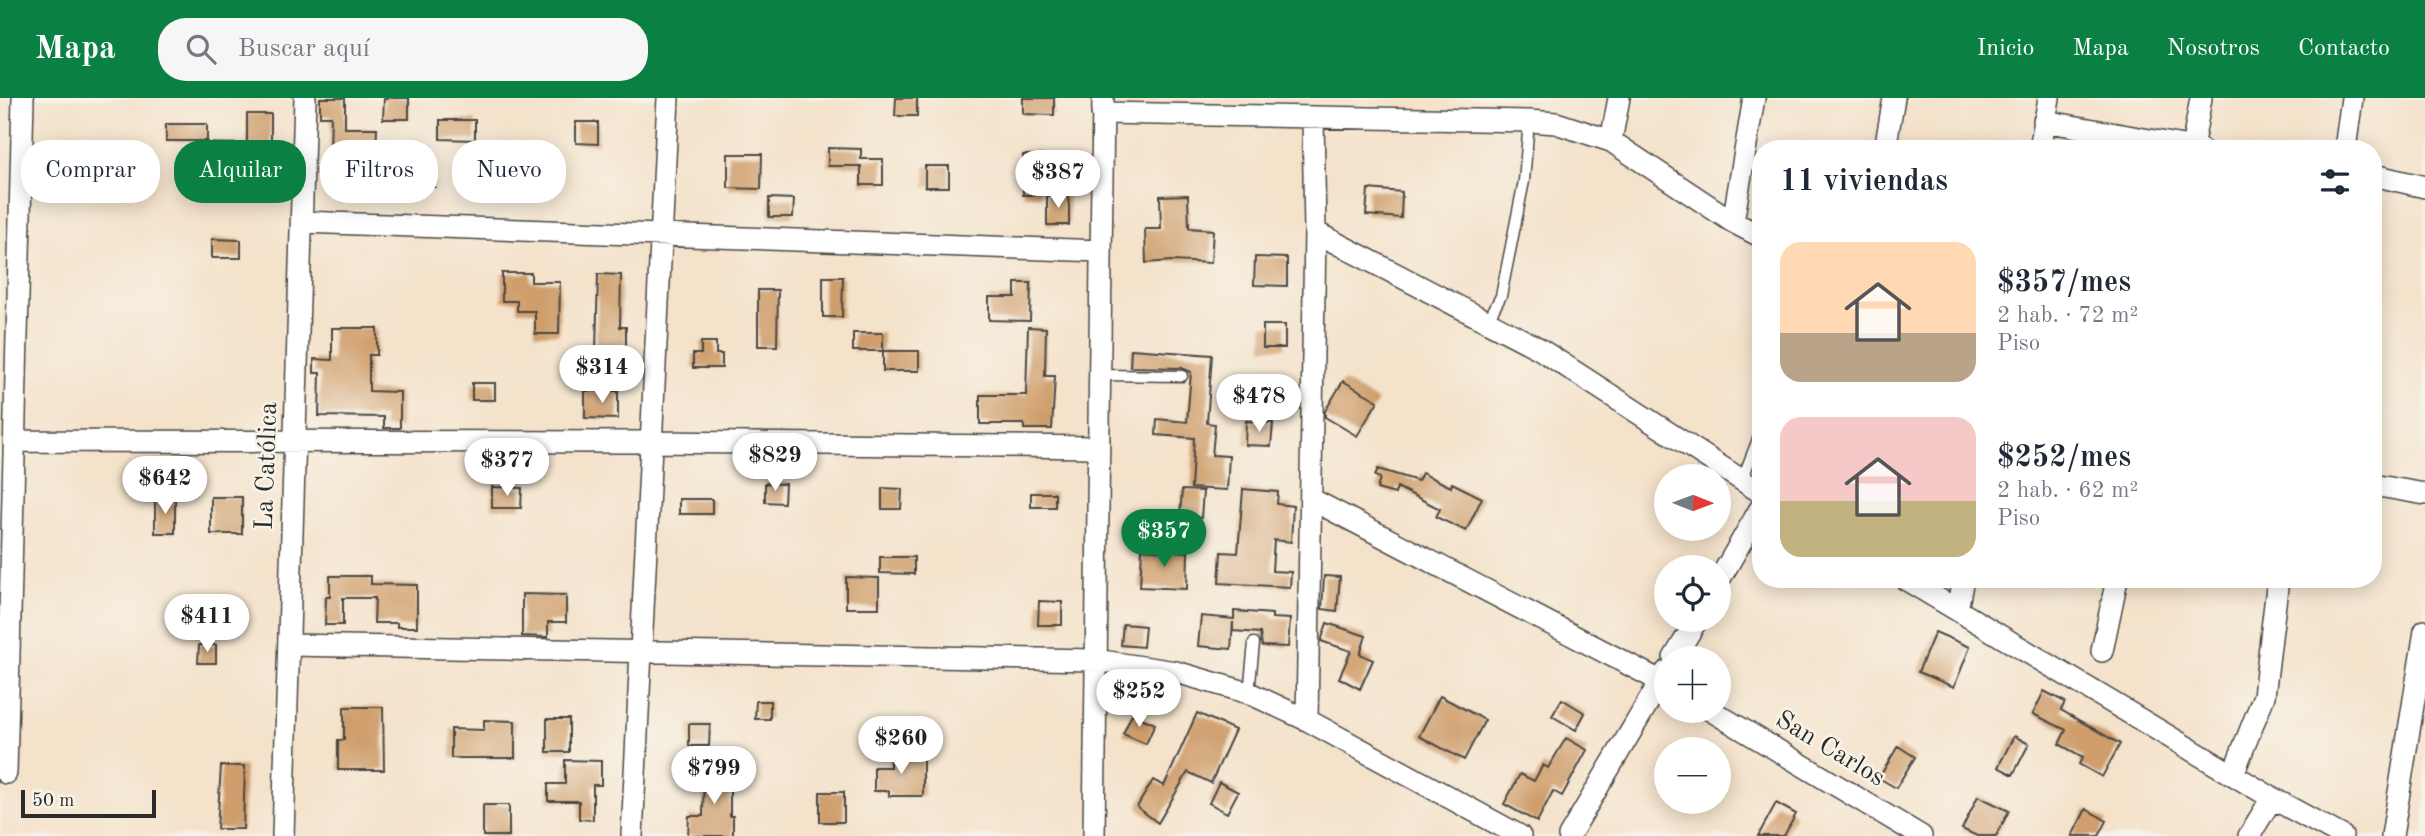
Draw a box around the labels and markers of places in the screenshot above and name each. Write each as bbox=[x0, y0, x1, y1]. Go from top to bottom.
pin: $387 bbox=[1017, 150, 1099, 210]
pin: $314 bbox=[561, 345, 643, 405]
pin: $478 bbox=[1218, 374, 1300, 434]
pin: $829 bbox=[734, 434, 816, 493]
pin: $377 bbox=[466, 438, 548, 498]
pin: $642 bbox=[124, 456, 206, 516]
pin: $357 bbox=[1123, 510, 1205, 569]
pin: $411 bbox=[166, 594, 248, 654]
pin: $252 bbox=[1098, 670, 1180, 729]
pin: $260 bbox=[860, 716, 942, 776]
pin: $799 bbox=[673, 746, 755, 806]

